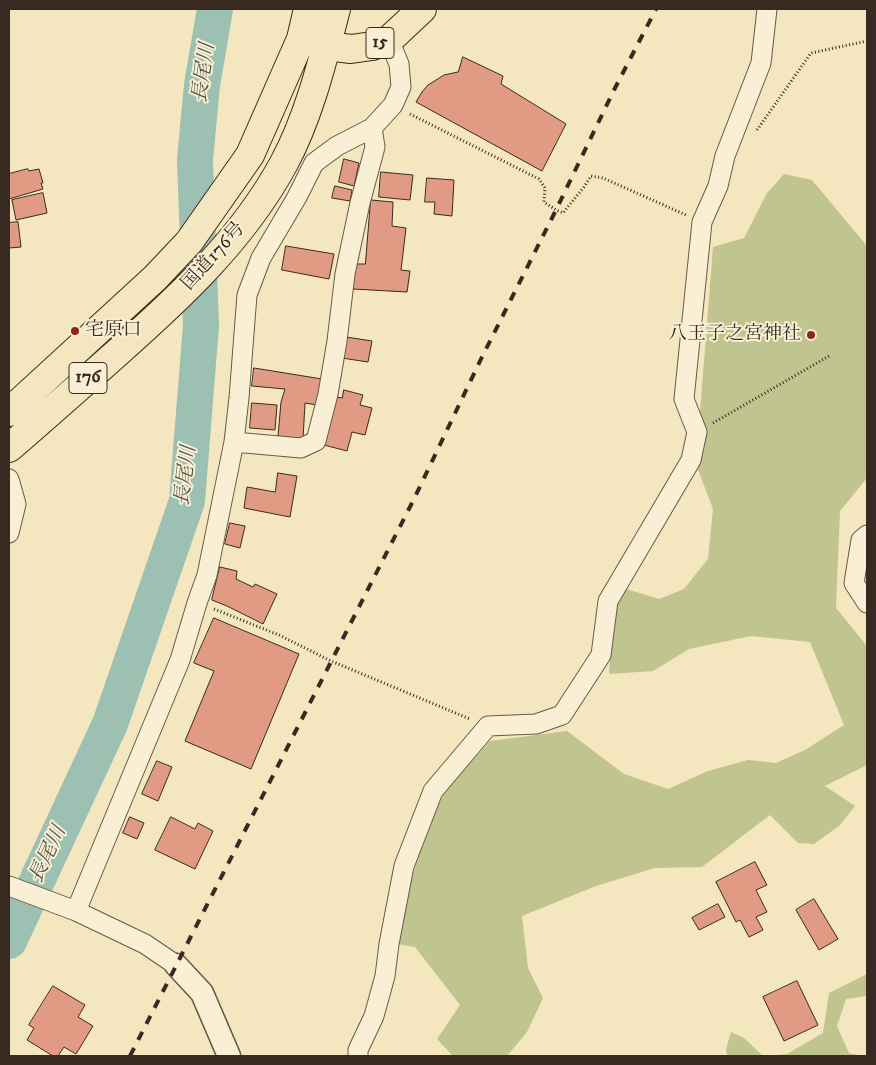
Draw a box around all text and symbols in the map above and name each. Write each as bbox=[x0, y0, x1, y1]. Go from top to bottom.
road number: 15 bbox=[366, 28, 394, 58]
water label: 長尾川 bbox=[189, 42, 221, 104]
street label: 国道176号 bbox=[177, 218, 251, 296]
place label: 宅原口 bbox=[85, 320, 142, 342]
place label: 八王子之宮神社 bbox=[668, 324, 801, 346]
marker: 宅原口 bbox=[69, 325, 81, 337]
marker: 八王子之宮神社 bbox=[805, 329, 817, 341]
road number: 176 bbox=[69, 362, 107, 393]
water label: 長尾川 bbox=[171, 445, 203, 507]
water label: 長尾川 bbox=[25, 823, 73, 887]

